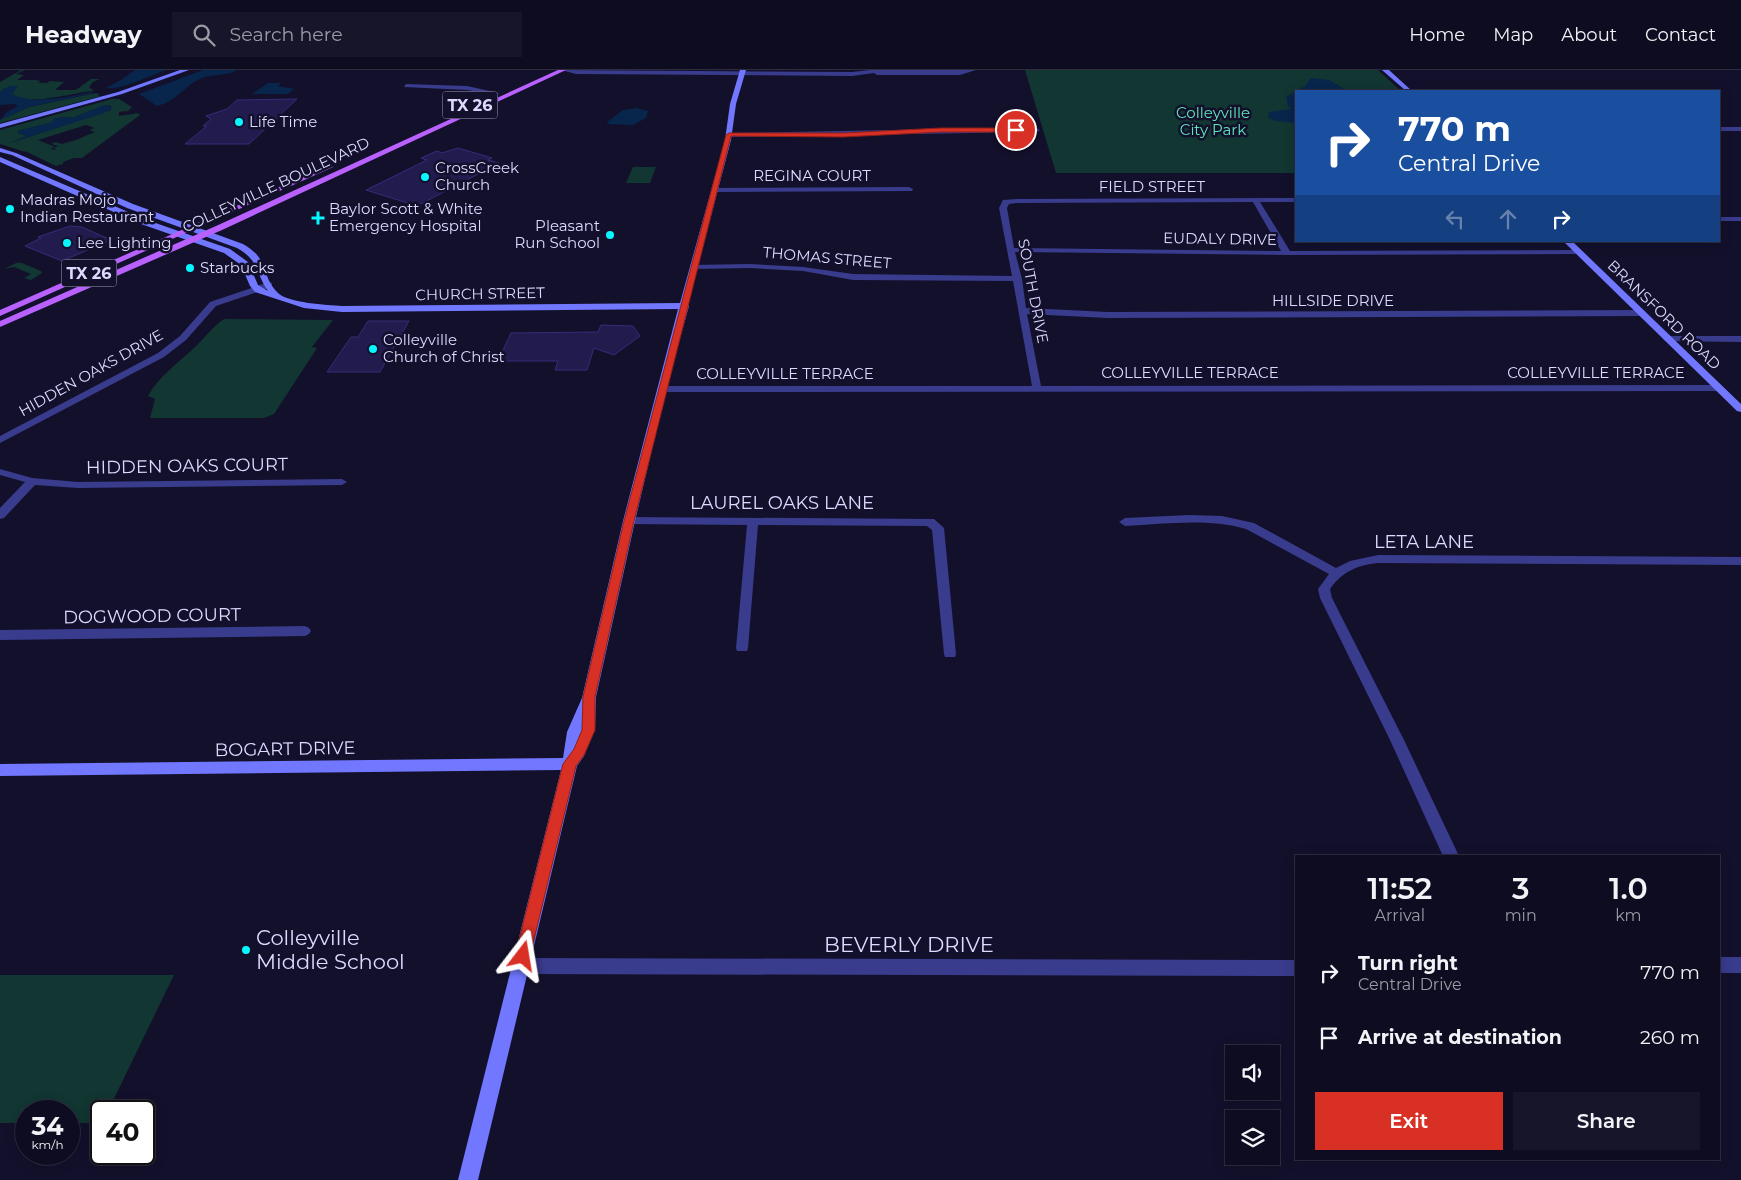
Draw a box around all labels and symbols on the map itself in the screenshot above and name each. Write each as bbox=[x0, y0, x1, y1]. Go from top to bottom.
road number: TX 26 bbox=[442, 92, 498, 118]
park label: Colleyville City Park bbox=[1176, 103, 1250, 139]
pin bbox=[995, 109, 1037, 151]
place label: Life Time bbox=[249, 112, 317, 131]
marker: Life Time bbox=[233, 116, 245, 128]
street label: COLLEYVILLE BOULEVARD bbox=[179, 133, 372, 236]
place label: CrossCreek Church bbox=[435, 158, 519, 194]
street label: REGINA COURT bbox=[753, 166, 871, 185]
marker: CrossCreek Church bbox=[419, 171, 431, 183]
street label: FIELD STREET bbox=[1099, 177, 1206, 196]
place label: Madras Mojo Indian Restaurant bbox=[20, 190, 154, 226]
place label: Baylor Scott & White Emergency Hospital bbox=[329, 199, 483, 235]
marker: Madras Mojo Indian Restaurant bbox=[4, 203, 16, 215]
marker: Baylor Scott & White Emergency Hospital bbox=[311, 211, 325, 225]
place label: Pleasant Run School bbox=[514, 216, 600, 252]
street label: EUDALY DRIVE bbox=[1163, 228, 1277, 249]
marker: Pleasant Run School bbox=[604, 229, 616, 241]
place label: Lee Lighting bbox=[77, 233, 172, 252]
marker: Lee Lighting bbox=[61, 237, 73, 249]
street label: SOUTH DRIVE bbox=[1014, 237, 1053, 345]
street label: THOMAS STREET bbox=[762, 242, 892, 273]
street label: BRANSFORD ROAD bbox=[1604, 256, 1725, 374]
place label: Starbucks bbox=[200, 258, 274, 277]
road number: TX 26 bbox=[62, 260, 116, 287]
marker: Starbucks bbox=[184, 262, 196, 274]
street label: CHURCH STREET bbox=[415, 283, 545, 304]
street label: HILLSIDE DRIVE bbox=[1272, 291, 1394, 310]
street label: HIDDEN OAKS DRIVE bbox=[15, 325, 166, 420]
place label: Colleyville Church of Christ bbox=[383, 330, 505, 366]
marker: Colleyville Church of Christ bbox=[367, 343, 379, 355]
street label: COLLEYVILLE TERRACE bbox=[1101, 363, 1279, 382]
street label: COLLEYVILLE TERRACE bbox=[1507, 363, 1685, 382]
street label: COLLEYVILLE TERRACE bbox=[696, 364, 874, 383]
street label: HIDDEN OAKS COURT bbox=[86, 453, 289, 479]
street label: LAUREL OAKS LANE bbox=[690, 492, 874, 514]
street label: LETA LANE bbox=[1374, 531, 1474, 553]
street label: DOGWOOD COURT bbox=[63, 603, 242, 629]
street label: BOGART DRIVE bbox=[214, 737, 356, 761]
place label: Colleyville Middle School bbox=[256, 925, 405, 974]
position arrow bbox=[496, 929, 548, 981]
street label: BEVERLY DRIVE bbox=[824, 932, 994, 957]
marker: Colleyville Middle School bbox=[240, 944, 252, 956]
speed limit sign: 40 bbox=[90, 1100, 155, 1165]

